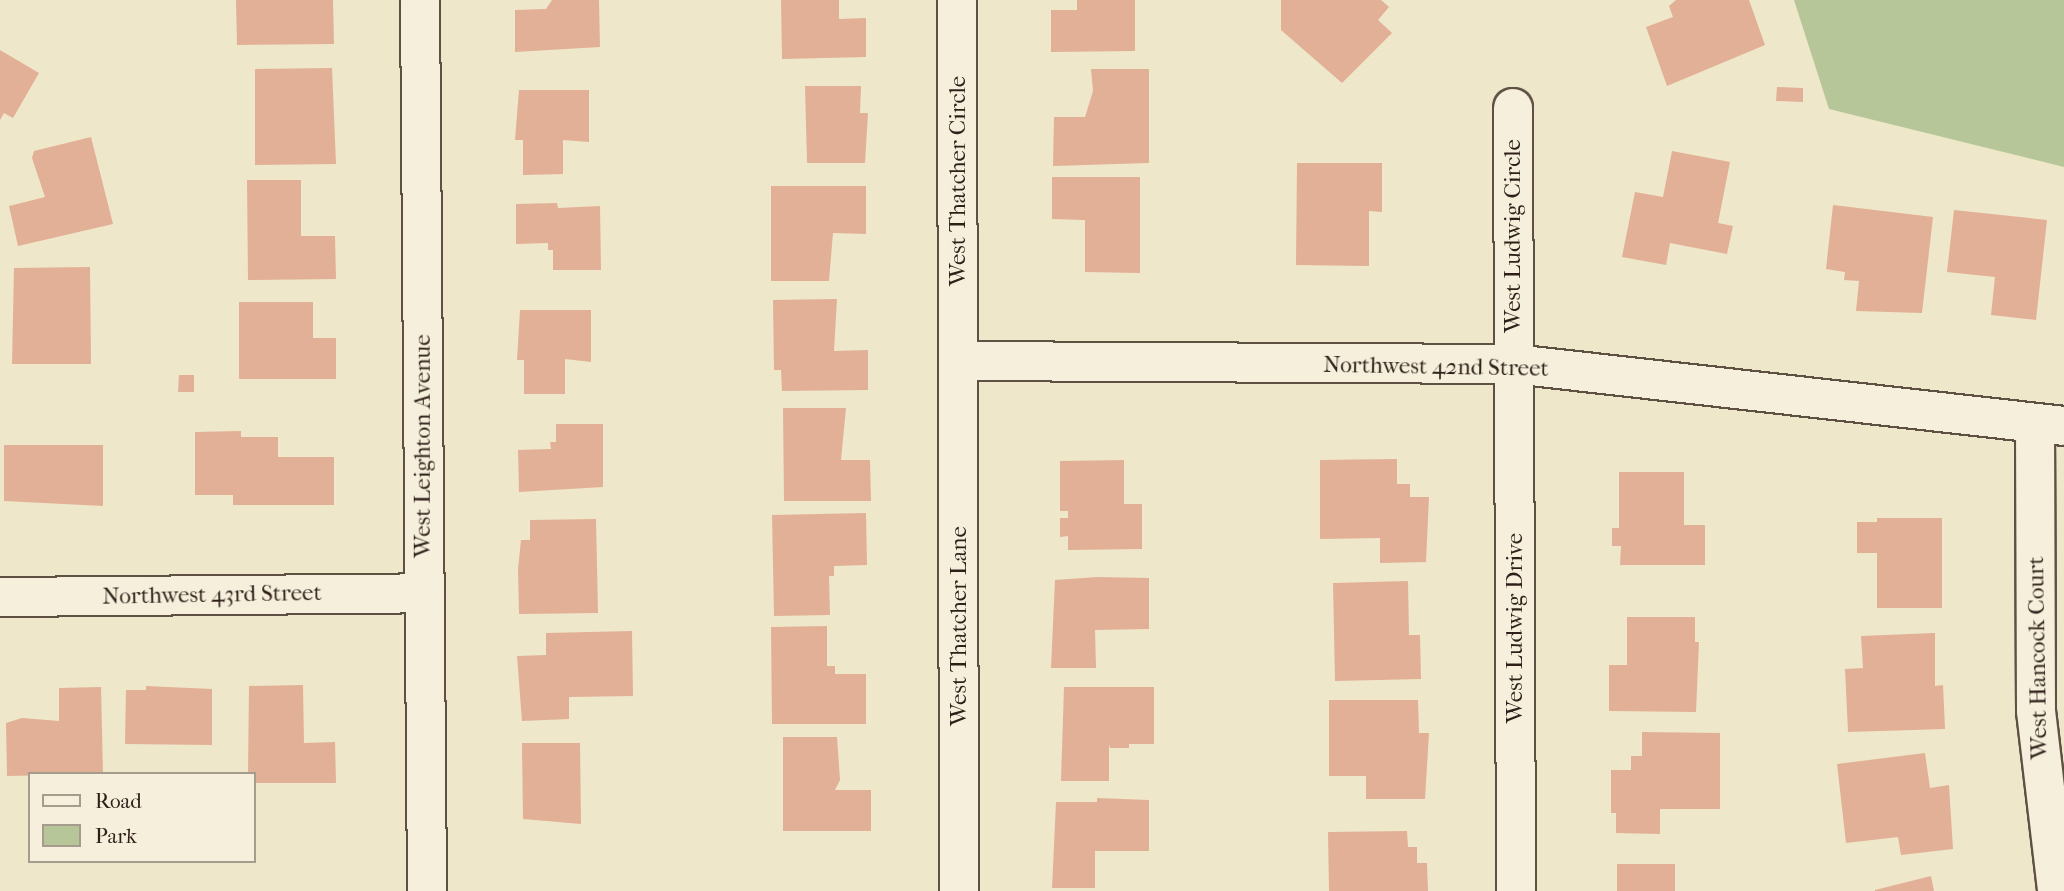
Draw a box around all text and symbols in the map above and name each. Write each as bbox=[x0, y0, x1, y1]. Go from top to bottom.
street label: West Thatcher Circle bbox=[944, 76, 972, 286]
street label: West Ludwig Circle bbox=[1499, 139, 1527, 333]
street label: West Leighton Avenue bbox=[409, 334, 437, 558]
street label: Northwest 42nd Street bbox=[1323, 351, 1549, 383]
street label: West Thatcher Lane bbox=[945, 526, 973, 726]
street label: West Ludwig Drive bbox=[1501, 533, 1529, 723]
street label: West Hancock Court bbox=[2022, 556, 2054, 760]
street label: Northwest 43rd Street bbox=[102, 579, 322, 611]
legend bbox=[28, 772, 256, 863]
text: Road bbox=[95, 789, 142, 813]
text: Park bbox=[95, 824, 137, 848]

